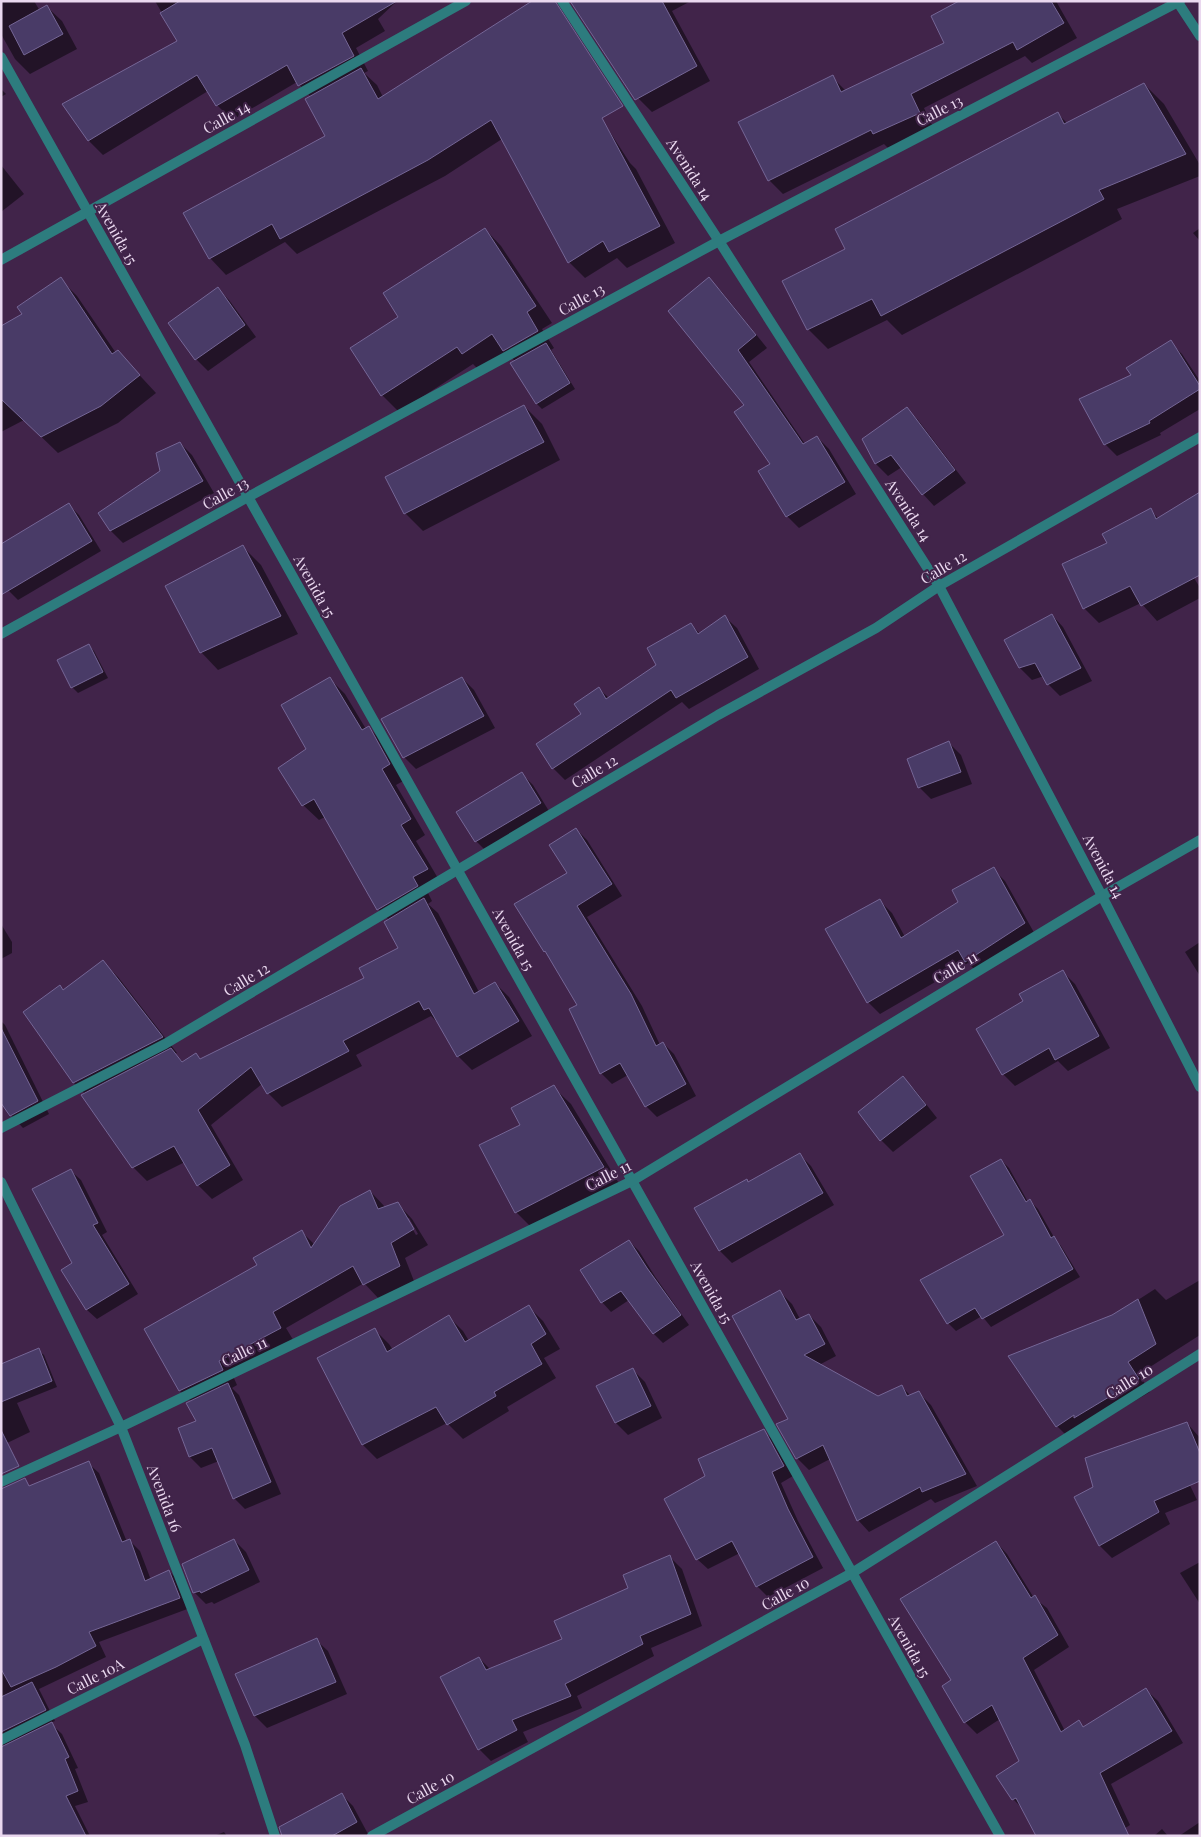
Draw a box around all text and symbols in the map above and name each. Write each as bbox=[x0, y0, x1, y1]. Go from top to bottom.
street label: Calle 13 bbox=[912, 90, 966, 130]
street label: Calle 14 bbox=[199, 96, 253, 138]
street label: Avenida 14 bbox=[662, 133, 718, 204]
street label: Avenida 15 bbox=[91, 197, 142, 268]
street label: Calle 13 bbox=[554, 278, 608, 320]
street label: Calle 13 bbox=[198, 472, 252, 514]
street label: Avenida 14 bbox=[881, 474, 937, 545]
street label: Calle 12 bbox=[916, 545, 970, 589]
street label: Avenida 15 bbox=[289, 550, 340, 621]
street label: Calle 12 bbox=[567, 749, 621, 793]
street label: Avenida 14 bbox=[1078, 829, 1129, 902]
street label: Avenida 15 bbox=[488, 903, 539, 974]
street label: Calle 11 bbox=[929, 946, 981, 988]
street label: Calle 12 bbox=[219, 957, 273, 1001]
street label: Calle 11 bbox=[582, 1155, 635, 1195]
street label: Avenida 15 bbox=[686, 1256, 737, 1327]
street label: Calle 11 bbox=[218, 1331, 271, 1371]
street label: Calle 10 bbox=[1102, 1359, 1156, 1403]
street label: Avenida 16 bbox=[143, 1461, 187, 1535]
street label: Calle 10 bbox=[757, 1572, 813, 1614]
street label: Avenida 15 bbox=[884, 1610, 935, 1681]
street label: Calle 10A bbox=[63, 1653, 127, 1699]
street label: Calle 10 bbox=[402, 1766, 458, 1808]

